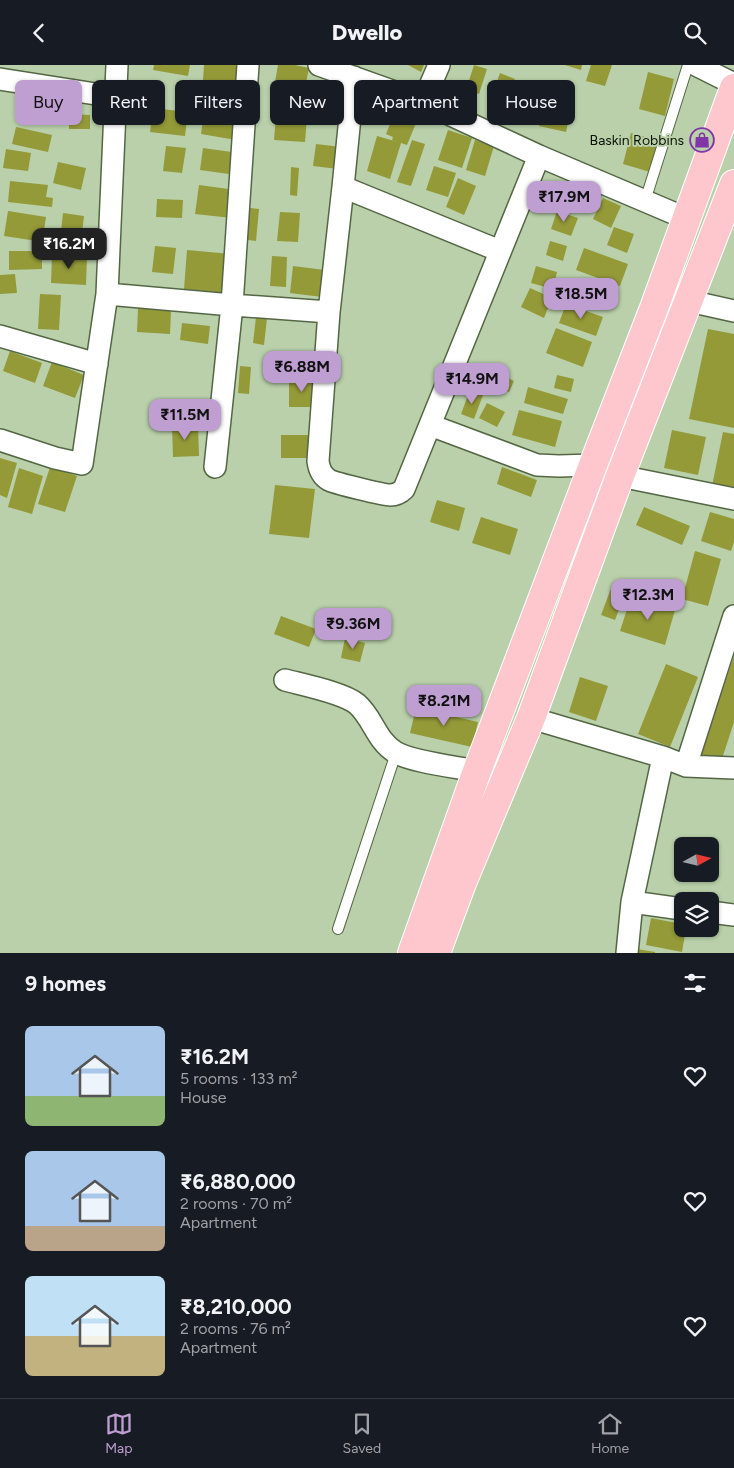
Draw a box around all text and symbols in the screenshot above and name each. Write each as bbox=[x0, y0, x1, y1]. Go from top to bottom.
icon: back bbox=[25, 19, 53, 47]
text: Dwello bbox=[332, 19, 402, 46]
icon: search bbox=[681, 19, 709, 47]
chip: Buy bbox=[15, 80, 82, 125]
chip: Rent bbox=[92, 80, 165, 125]
chip: Filters bbox=[175, 80, 260, 125]
chip: New bbox=[270, 80, 344, 125]
chip: Apartment bbox=[354, 80, 477, 125]
chip: House bbox=[487, 80, 575, 125]
shop icon: Baskin Robbins bbox=[689, 127, 715, 153]
place label: Baskin Robbins bbox=[590, 132, 684, 149]
pin: ₹17.9M bbox=[523, 181, 605, 223]
text: ₹17.9M bbox=[538, 187, 590, 206]
pin: ₹16.2M bbox=[28, 227, 110, 270]
text: ₹16.2M bbox=[43, 234, 95, 253]
pin: ₹18.5M bbox=[540, 277, 622, 320]
text: ₹18.5M bbox=[554, 284, 608, 303]
pin: ₹6.88M bbox=[261, 351, 343, 393]
text: ₹6.88M bbox=[274, 357, 330, 376]
pin: ₹14.9M bbox=[431, 363, 513, 405]
text: ₹14.9M bbox=[445, 369, 499, 388]
pin: ₹11.5M bbox=[144, 399, 226, 441]
text: ₹11.5M bbox=[160, 405, 210, 424]
pin: ₹12.3M bbox=[607, 579, 689, 621]
text: ₹12.3M bbox=[622, 585, 674, 604]
pin: ₹9.36M bbox=[312, 607, 394, 650]
text: ₹9.36M bbox=[326, 614, 380, 633]
pin: ₹8.21M bbox=[403, 685, 485, 727]
text: ₹8.21M bbox=[417, 691, 471, 710]
north arrow bbox=[674, 837, 719, 883]
map controls bbox=[674, 837, 719, 937]
button: layers bbox=[674, 892, 719, 937]
icon: filters bbox=[681, 969, 709, 997]
text: 9 homes bbox=[25, 971, 106, 996]
text: ₹16.2M bbox=[180, 1044, 249, 1069]
icon: home bbox=[65, 1046, 125, 1106]
icon: heart bbox=[681, 1062, 709, 1090]
text: 5 rooms · 133 m² bbox=[180, 1069, 298, 1088]
text: House bbox=[180, 1088, 226, 1107]
text: ₹6,880,000 bbox=[180, 1169, 296, 1194]
icon: home bbox=[65, 1171, 125, 1231]
icon: heart bbox=[681, 1187, 709, 1215]
text: 2 rooms · 70 m² bbox=[180, 1194, 292, 1213]
text: Apartment bbox=[180, 1213, 257, 1232]
text: ₹8,210,000 bbox=[180, 1294, 292, 1319]
icon: home bbox=[65, 1296, 125, 1356]
icon: heart bbox=[681, 1312, 709, 1340]
text: 2 rooms · 76 m² bbox=[180, 1319, 291, 1338]
text: Apartment bbox=[180, 1338, 257, 1357]
tab: Map bbox=[105, 1410, 133, 1457]
tab: Saved bbox=[343, 1410, 381, 1457]
tab: Home bbox=[591, 1410, 629, 1457]

